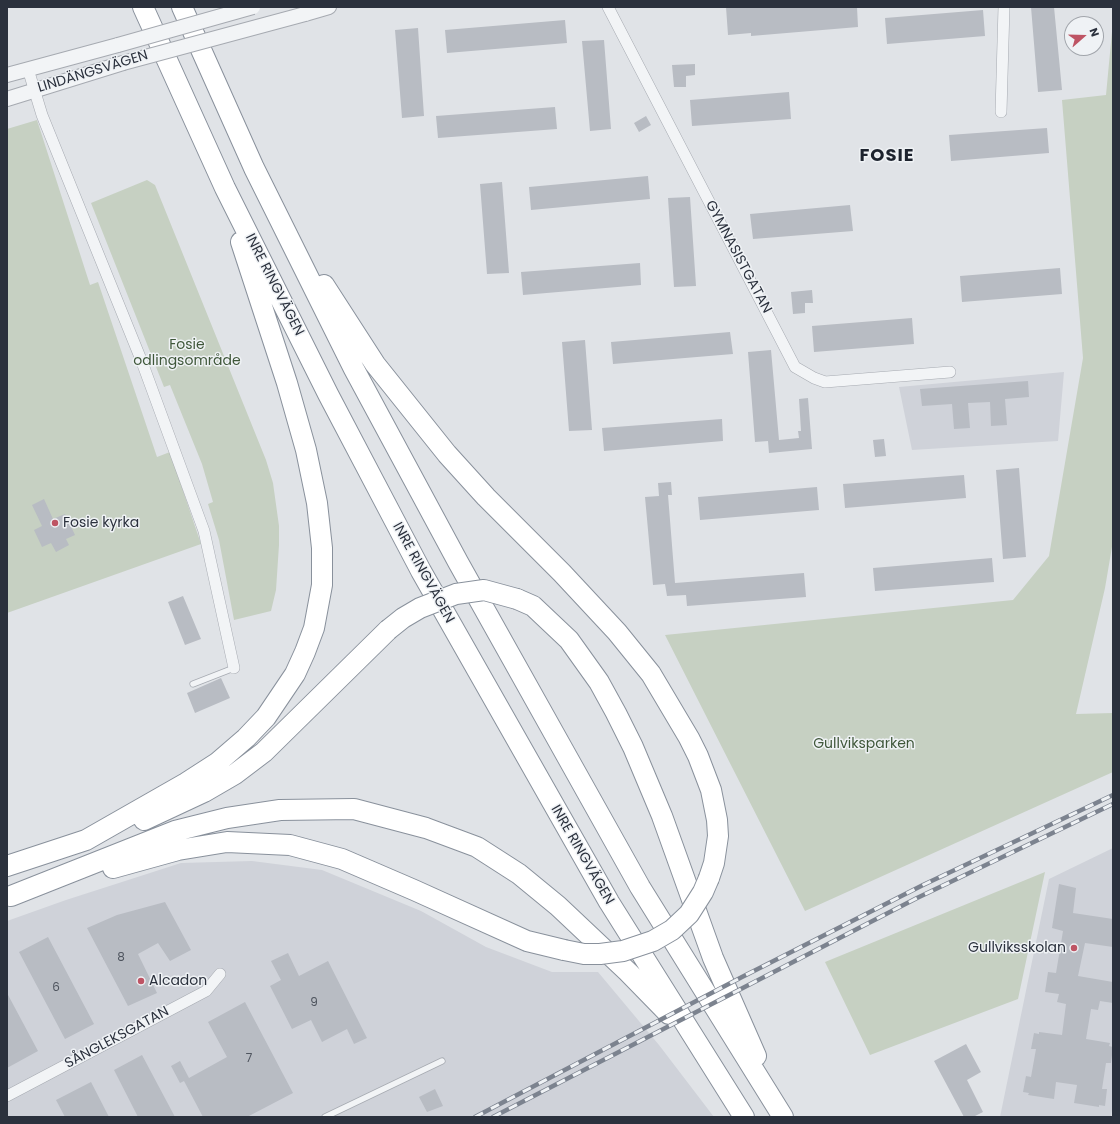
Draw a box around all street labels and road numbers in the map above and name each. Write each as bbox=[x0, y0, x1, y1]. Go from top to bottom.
street label: LINDÄNGSVÄGEN bbox=[36, 47, 150, 97]
street label: GYMNASISTGATAN bbox=[701, 198, 775, 316]
street label: INRE RINGVÄGEN bbox=[241, 231, 307, 339]
street label: INRE RINGVÄGEN bbox=[388, 520, 458, 626]
street label: INRE RINGVÄGEN bbox=[547, 802, 617, 908]
street label: SÅNGLEKSGATAN bbox=[62, 1003, 172, 1073]

